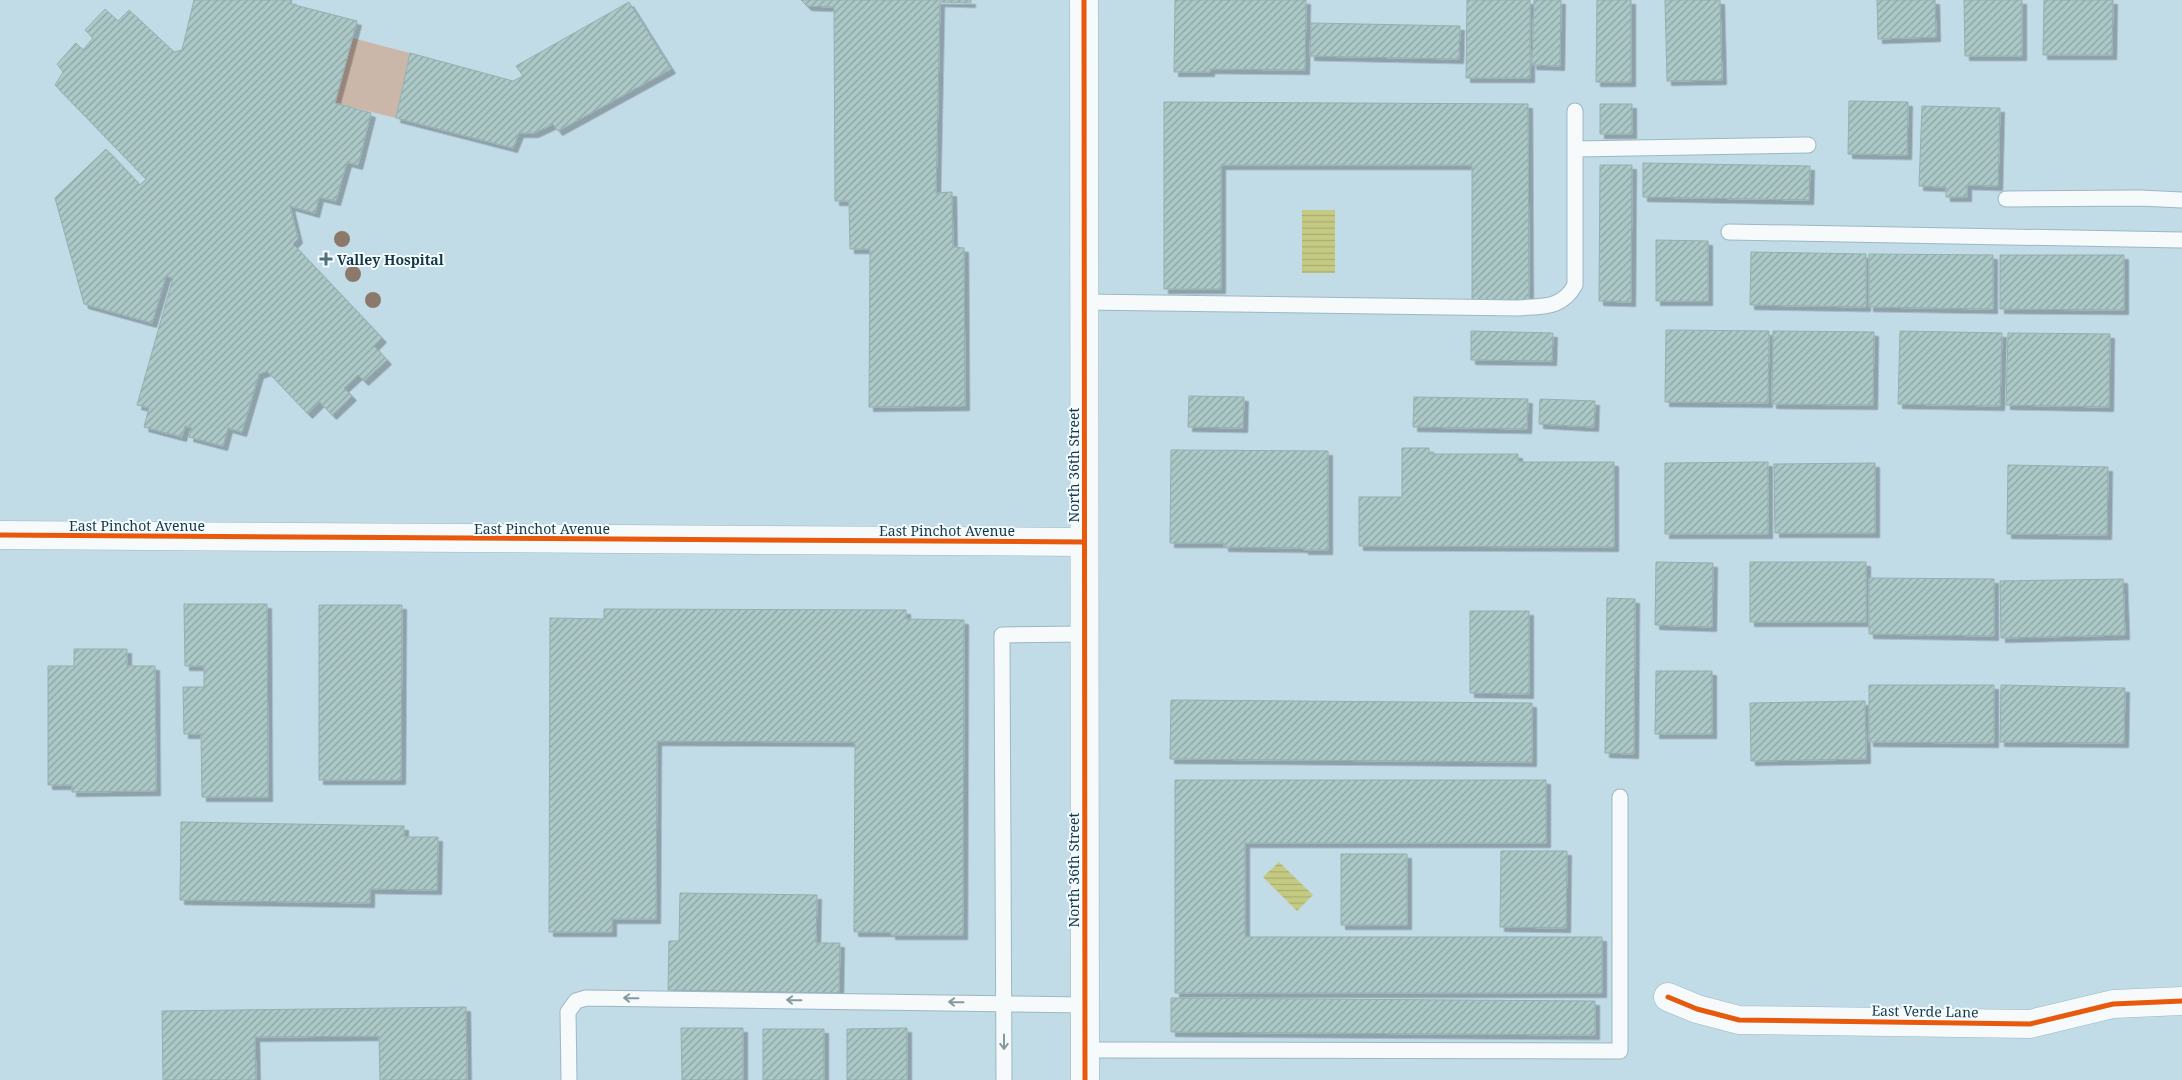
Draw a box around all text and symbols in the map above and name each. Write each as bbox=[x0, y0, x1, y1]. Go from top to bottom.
place label: Valley Hospital bbox=[337, 250, 444, 269]
marker: Valley Hospital bbox=[319, 252, 333, 266]
street label: North 36th Street bbox=[1064, 407, 1083, 522]
street label: East Pinchot Avenue bbox=[69, 516, 205, 535]
street label: East Pinchot Avenue bbox=[474, 519, 610, 538]
street label: East Pinchot Avenue bbox=[879, 521, 1015, 540]
street label: North 36th Street bbox=[1064, 812, 1083, 927]
one-way arrow bbox=[623, 993, 640, 1003]
one-way arrow bbox=[786, 995, 802, 1005]
one-way arrow bbox=[948, 998, 964, 1007]
street label: East Verde Lane bbox=[1871, 1001, 1979, 1021]
one-way arrow bbox=[1000, 1034, 1009, 1050]

